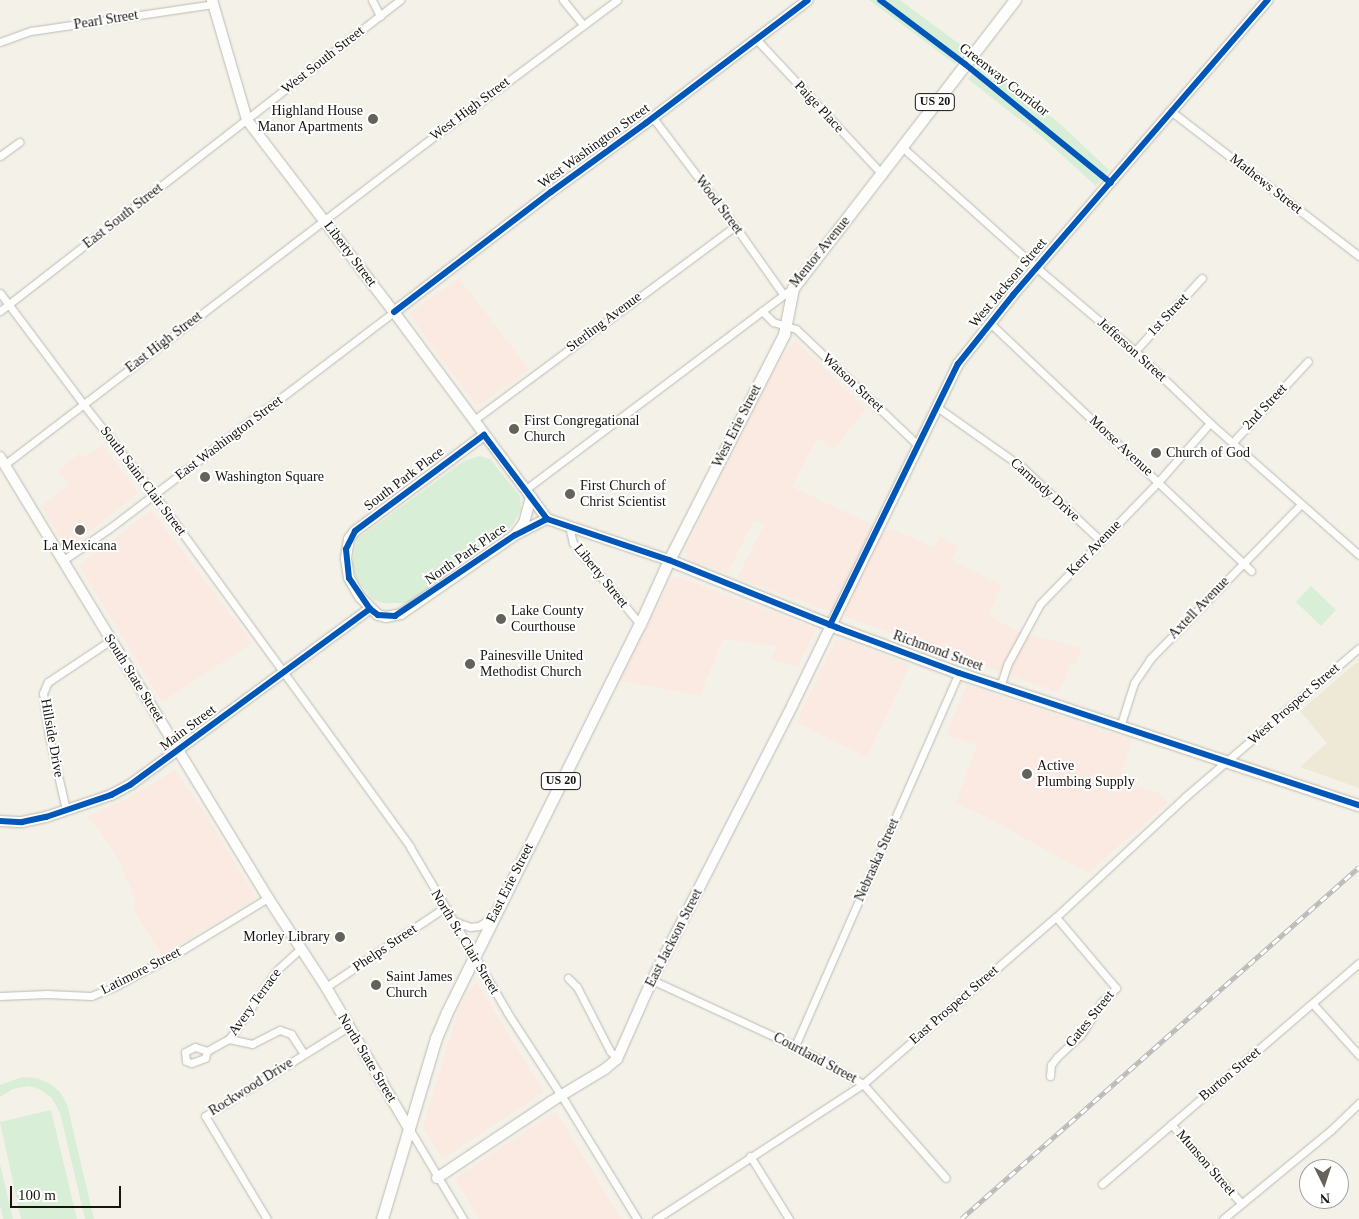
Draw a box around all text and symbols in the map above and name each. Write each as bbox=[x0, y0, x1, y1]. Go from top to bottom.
street label: Pearl Street bbox=[73, 7, 139, 33]
street label: West South Street bbox=[278, 23, 368, 97]
street label: Greenway Corridor bbox=[956, 40, 1052, 120]
street label: West High Street bbox=[427, 74, 513, 144]
street label: Paige Place bbox=[791, 78, 847, 136]
road number: US 20 bbox=[914, 92, 956, 111]
street label: West Washington Street bbox=[535, 100, 653, 192]
place label: Highland House Manor Apartments bbox=[257, 103, 363, 136]
marker: Highland House Manor Apartments bbox=[367, 113, 379, 125]
street label: Mathews Street bbox=[1226, 150, 1306, 218]
street label: Wood Street bbox=[691, 172, 747, 238]
street label: East South Street bbox=[80, 180, 166, 252]
street label: Mentor Avenue bbox=[786, 213, 854, 291]
street label: Liberty Street bbox=[320, 218, 380, 290]
street label: West Jackson Street bbox=[966, 235, 1050, 331]
street label: Sterling Avenue bbox=[563, 288, 645, 356]
street label: 1st Street bbox=[1144, 290, 1192, 340]
street label: East High Street bbox=[122, 308, 206, 376]
street label: Jefferson Street bbox=[1094, 315, 1170, 385]
street label: Watson Street bbox=[819, 350, 887, 416]
street label: 2nd Street bbox=[1239, 380, 1291, 434]
street label: West Erie Street bbox=[709, 382, 765, 470]
street label: East Washington Street bbox=[172, 392, 286, 484]
street label: Morse Avenue bbox=[1085, 412, 1157, 480]
place label: First Congregational Church bbox=[524, 413, 639, 446]
street label: South Saint Clair Street bbox=[96, 423, 190, 539]
marker: First Congregational Church bbox=[508, 423, 520, 435]
street label: South Park Place bbox=[361, 444, 447, 514]
place label: Church of God bbox=[1166, 445, 1250, 461]
marker: Church of God bbox=[1150, 447, 1162, 459]
street label: Carmody Drive bbox=[1007, 454, 1083, 526]
place label: Washington Square bbox=[215, 469, 324, 485]
marker: Washington Square bbox=[199, 471, 211, 483]
place label: First Church of Christ Scientist bbox=[580, 478, 666, 511]
marker: First Church of Christ Scientist bbox=[564, 488, 576, 500]
street label: Kerr Avenue bbox=[1063, 516, 1125, 580]
street label: North Park Place bbox=[422, 520, 510, 588]
marker: La Mexicana bbox=[74, 524, 86, 536]
place label: La Mexicana bbox=[43, 538, 117, 554]
street label: Liberty Street bbox=[570, 541, 632, 611]
street label: Axtell Avenue bbox=[1165, 573, 1233, 643]
place label: Lake County Courthouse bbox=[511, 603, 584, 636]
marker: Lake County Courthouse bbox=[495, 613, 507, 625]
street label: Richmond Street bbox=[891, 627, 985, 675]
street label: South State Street bbox=[100, 631, 168, 725]
place label: Painesville United Methodist Church bbox=[480, 648, 583, 680]
marker: Painesville United Methodist Church bbox=[464, 658, 476, 670]
street label: West Prospect Street bbox=[1245, 660, 1343, 748]
street label: Hillside Drive bbox=[37, 697, 67, 779]
street label: Main Street bbox=[157, 702, 219, 754]
place label: Active Plumbing Supply bbox=[1037, 758, 1135, 790]
marker: Active Plumbing Supply bbox=[1021, 768, 1033, 780]
road number: US 20 bbox=[540, 771, 582, 790]
street label: Nebraska Street bbox=[851, 816, 903, 904]
street label: East Erie Street bbox=[483, 840, 537, 926]
street label: East Jackson Street bbox=[642, 886, 706, 990]
street label: North St. Clair Street bbox=[427, 887, 503, 997]
street label: Phelps Street bbox=[350, 920, 420, 976]
place label: Morley Library bbox=[243, 929, 330, 945]
marker: Morley Library bbox=[334, 931, 346, 943]
street label: Latimore Street bbox=[98, 944, 184, 998]
street label: East Prospect Street bbox=[906, 962, 1002, 1048]
street label: Avery Terrace bbox=[225, 965, 285, 1039]
place label: Saint James Church bbox=[386, 969, 452, 1002]
marker: Saint James Church bbox=[370, 979, 382, 991]
street label: Gates Street bbox=[1062, 987, 1118, 1051]
street label: North State Street bbox=[334, 1011, 400, 1105]
street label: Courtland Street bbox=[770, 1029, 860, 1087]
street label: Burton Street bbox=[1196, 1043, 1264, 1105]
street label: Rockwood Drive bbox=[206, 1054, 296, 1120]
street label: Munson Street bbox=[1173, 1127, 1239, 1199]
north arrow bbox=[1299, 1159, 1349, 1209]
scale bar bbox=[12, 1176, 124, 1208]
text: 100 m bbox=[18, 1187, 56, 1203]
text: N bbox=[1319, 1191, 1331, 1206]

